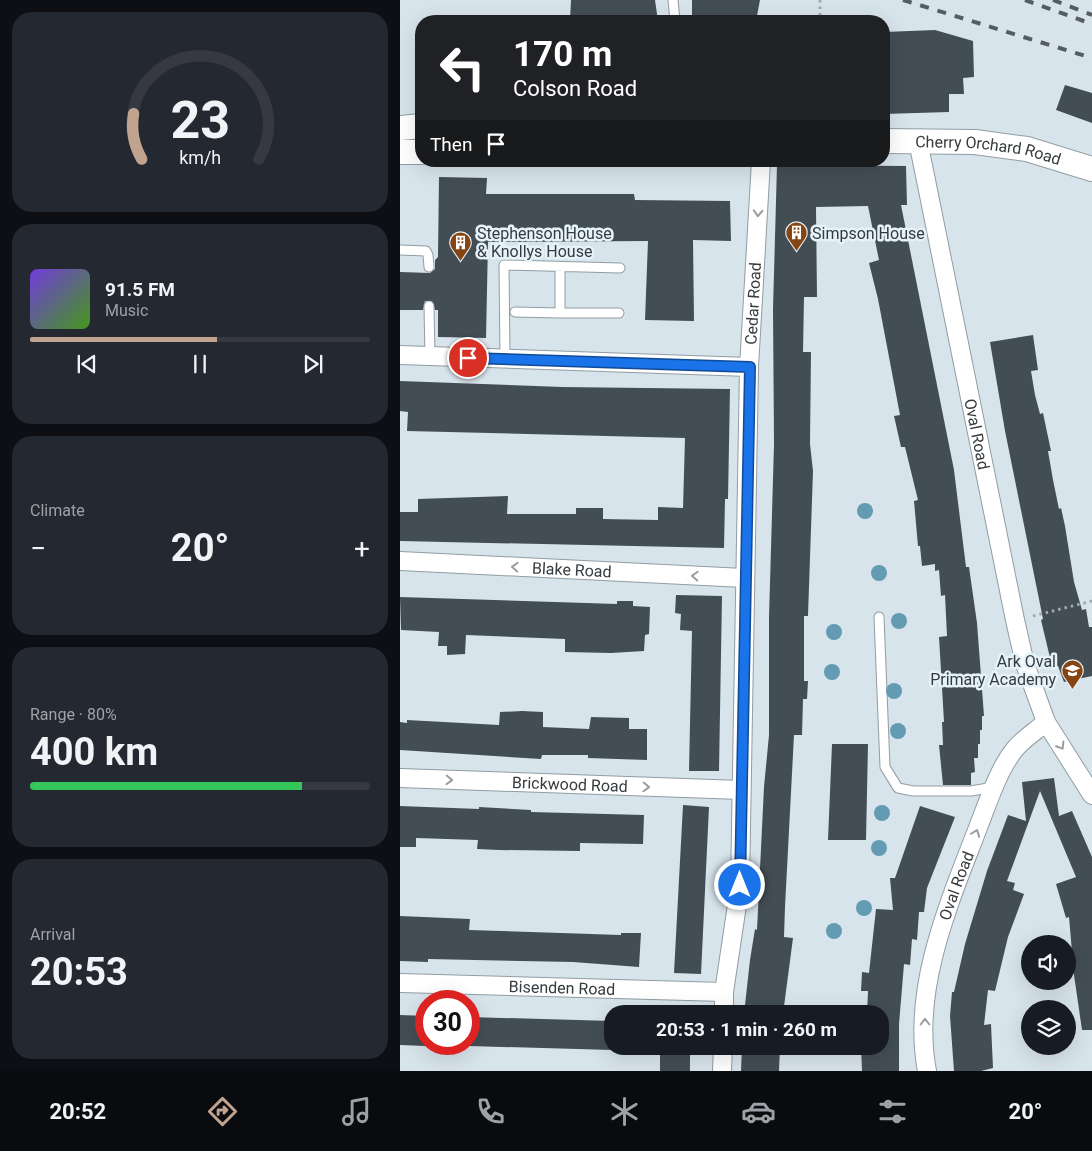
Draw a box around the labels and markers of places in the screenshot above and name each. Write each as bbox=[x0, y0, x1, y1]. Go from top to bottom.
building icon: Simpson House bbox=[784, 221, 808, 252]
place label: Stephenson House & Knollys House bbox=[477, 224, 612, 261]
place label: Simpson House bbox=[812, 224, 925, 243]
building icon: Stephenson House & Knollys House bbox=[449, 230, 473, 261]
pin bbox=[447, 337, 489, 379]
place label: Ark Oval Primary Academy bbox=[930, 652, 1056, 689]
school or university icon: Ark Oval Primary Academy bbox=[1060, 658, 1084, 689]

